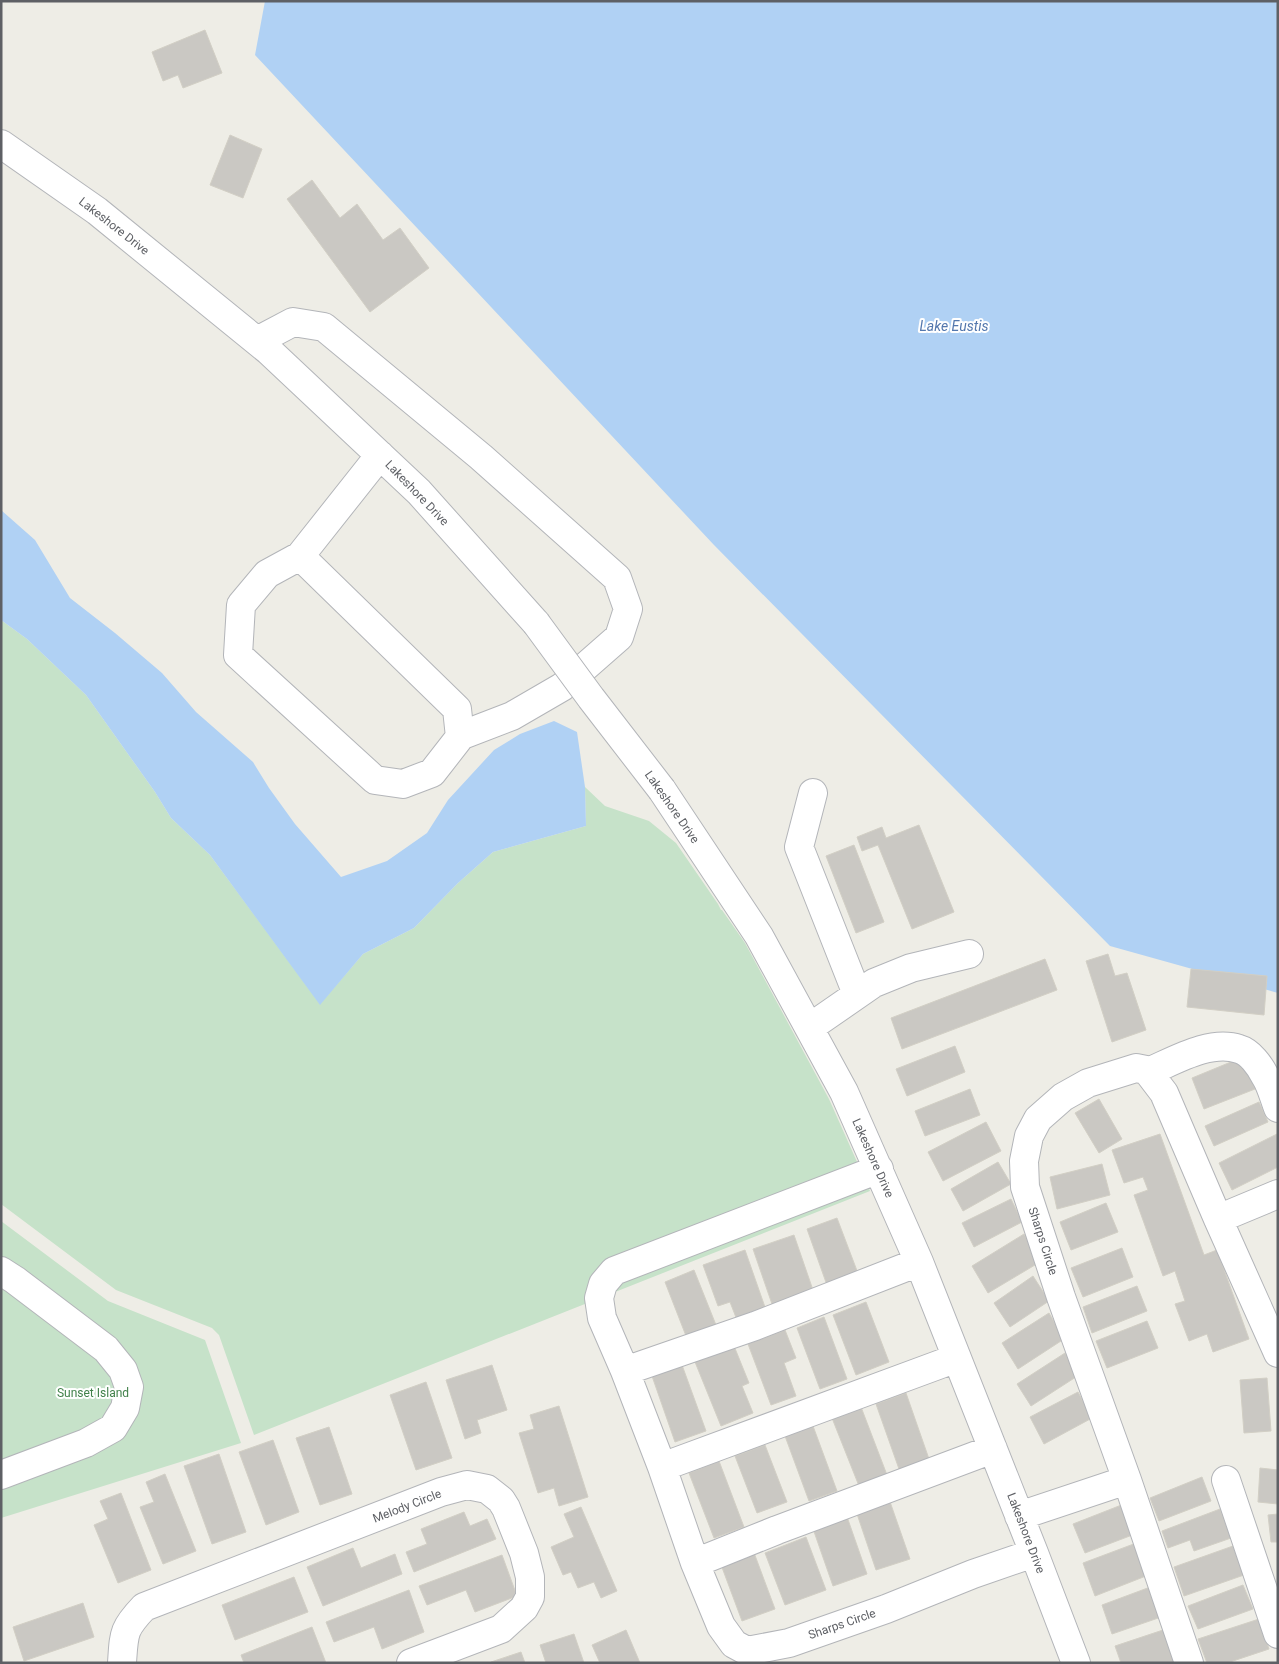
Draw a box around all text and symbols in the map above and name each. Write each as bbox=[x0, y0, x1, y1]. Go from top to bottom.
street label: Lakeshore Drive bbox=[76, 194, 152, 258]
water label: Lake Eustis bbox=[920, 318, 988, 334]
street label: Lakeshore Drive bbox=[382, 457, 452, 529]
street label: Lakeshore Drive bbox=[642, 768, 702, 846]
street label: Lakeshore Drive bbox=[849, 1116, 897, 1200]
street label: Sharps Circle bbox=[1025, 1205, 1061, 1277]
park label: Sunset Island bbox=[57, 1386, 129, 1400]
street label: Melody Circle bbox=[371, 1487, 443, 1525]
street label: Lakeshore Drive bbox=[1004, 1491, 1048, 1575]
street label: Sharps Circle bbox=[806, 1606, 878, 1642]

